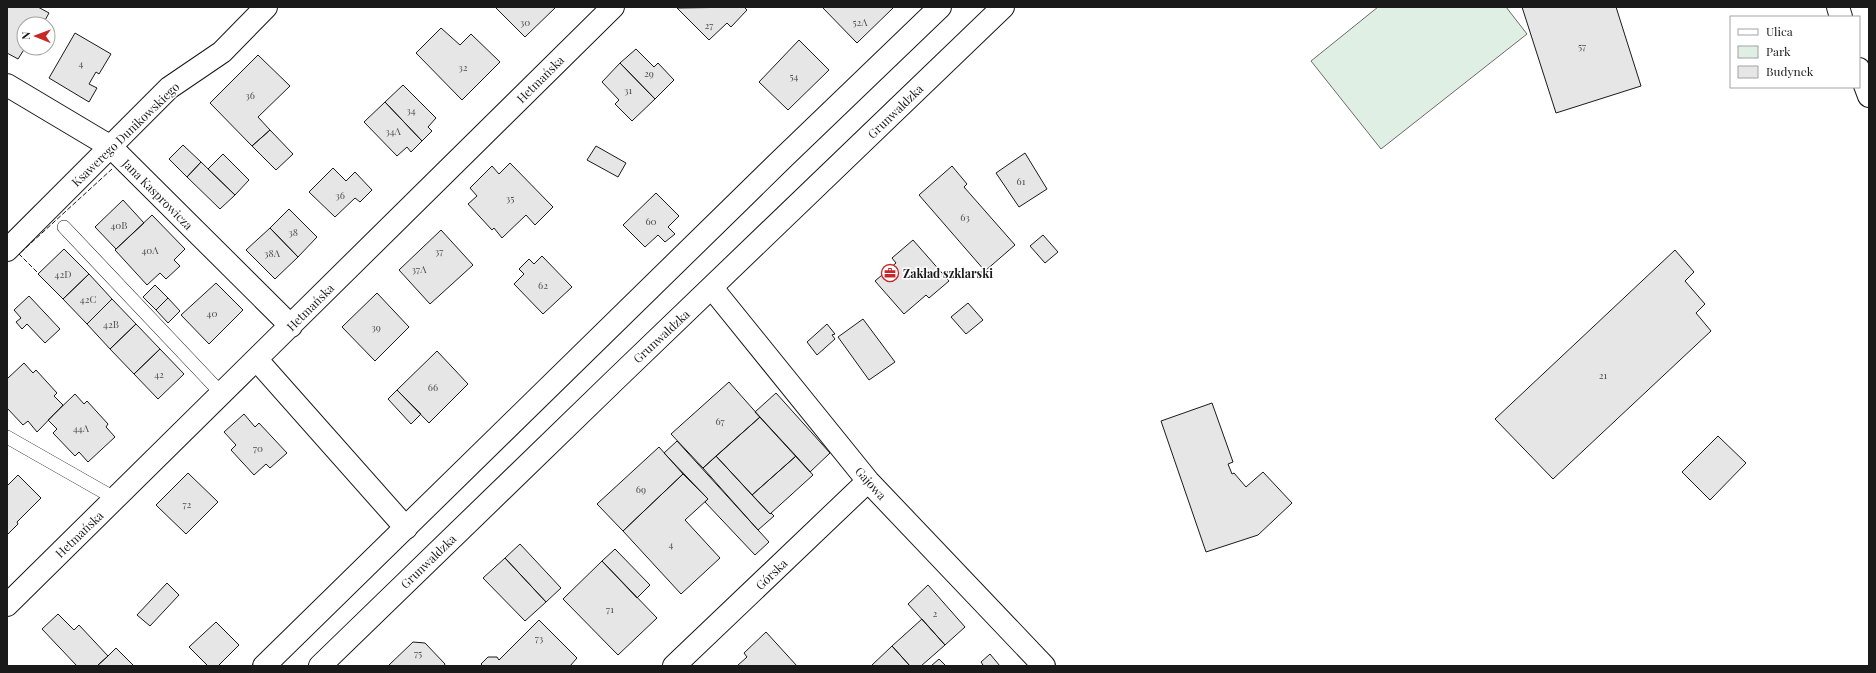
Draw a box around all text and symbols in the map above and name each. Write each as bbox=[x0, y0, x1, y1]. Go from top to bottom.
house number: 30 bbox=[520, 15, 530, 29]
house number: 52A bbox=[852, 15, 868, 29]
north arrow bbox=[16, 16, 56, 56]
legend bbox=[1730, 16, 1860, 88]
house number: 27 bbox=[705, 18, 713, 32]
text: Ulica bbox=[1766, 23, 1793, 39]
text: N bbox=[18, 32, 33, 40]
house number: 57 bbox=[1578, 39, 1586, 53]
text: Park bbox=[1766, 43, 1791, 59]
street label: Hetmańska bbox=[513, 52, 567, 106]
house number: 4 bbox=[79, 56, 84, 70]
house number: 32 bbox=[458, 60, 468, 74]
text: Budynek bbox=[1766, 63, 1814, 79]
house number: 29 bbox=[644, 66, 654, 80]
house number: 54 bbox=[789, 69, 799, 83]
street label: Ksawerego Dunikowskiego bbox=[68, 78, 183, 190]
street label: Grunwaldzka bbox=[864, 80, 926, 142]
house number: 31 bbox=[624, 83, 632, 97]
house number: 36 bbox=[245, 88, 255, 102]
house number: 34 bbox=[406, 103, 416, 117]
house number: 34A bbox=[385, 124, 402, 138]
street label: Jana Kasprowicza bbox=[119, 155, 197, 233]
house number: 61 bbox=[1017, 174, 1026, 188]
house number: 36 bbox=[335, 188, 345, 202]
house number: 35 bbox=[506, 191, 514, 205]
house number: 63 bbox=[960, 210, 970, 224]
house number: 60 bbox=[645, 214, 657, 228]
house number: 40B bbox=[110, 218, 128, 232]
house number: 38 bbox=[288, 225, 298, 239]
house number: 40A bbox=[141, 243, 159, 257]
house number: 37 bbox=[435, 244, 443, 258]
house number: 38A bbox=[264, 246, 281, 260]
house number: 37A bbox=[412, 262, 427, 276]
office icon: Zakład szklarski bbox=[880, 263, 900, 283]
place label: Zakład szklarski bbox=[903, 265, 993, 281]
house number: 42D bbox=[55, 267, 71, 281]
house number: 62 bbox=[538, 278, 548, 292]
street label: Hetmańska bbox=[283, 280, 337, 334]
house number: 42C bbox=[80, 292, 96, 306]
house number: 40 bbox=[207, 306, 217, 320]
street label: Grunwaldzka bbox=[629, 306, 693, 366]
house number: 42B bbox=[103, 317, 119, 331]
house number: 39 bbox=[371, 320, 381, 334]
house number: 42 bbox=[154, 367, 164, 381]
house number: 21 bbox=[1599, 368, 1608, 382]
house number: 66 bbox=[428, 380, 438, 394]
house number: 67 bbox=[715, 414, 725, 428]
house number: 44A bbox=[73, 421, 90, 435]
house number: 70 bbox=[253, 441, 263, 455]
street label: Gajowa bbox=[852, 463, 890, 503]
house number: 69 bbox=[636, 482, 646, 496]
house number: 72 bbox=[183, 497, 192, 511]
street label: Hetmańska bbox=[52, 507, 106, 561]
street label: Grunwaldzka bbox=[397, 530, 459, 592]
house number: 4 bbox=[669, 537, 674, 551]
street label: Górska bbox=[752, 555, 790, 593]
house number: 71 bbox=[606, 602, 614, 616]
house number: 2 bbox=[933, 606, 938, 620]
house number: 73 bbox=[535, 631, 544, 645]
house number: 75 bbox=[414, 646, 422, 660]

